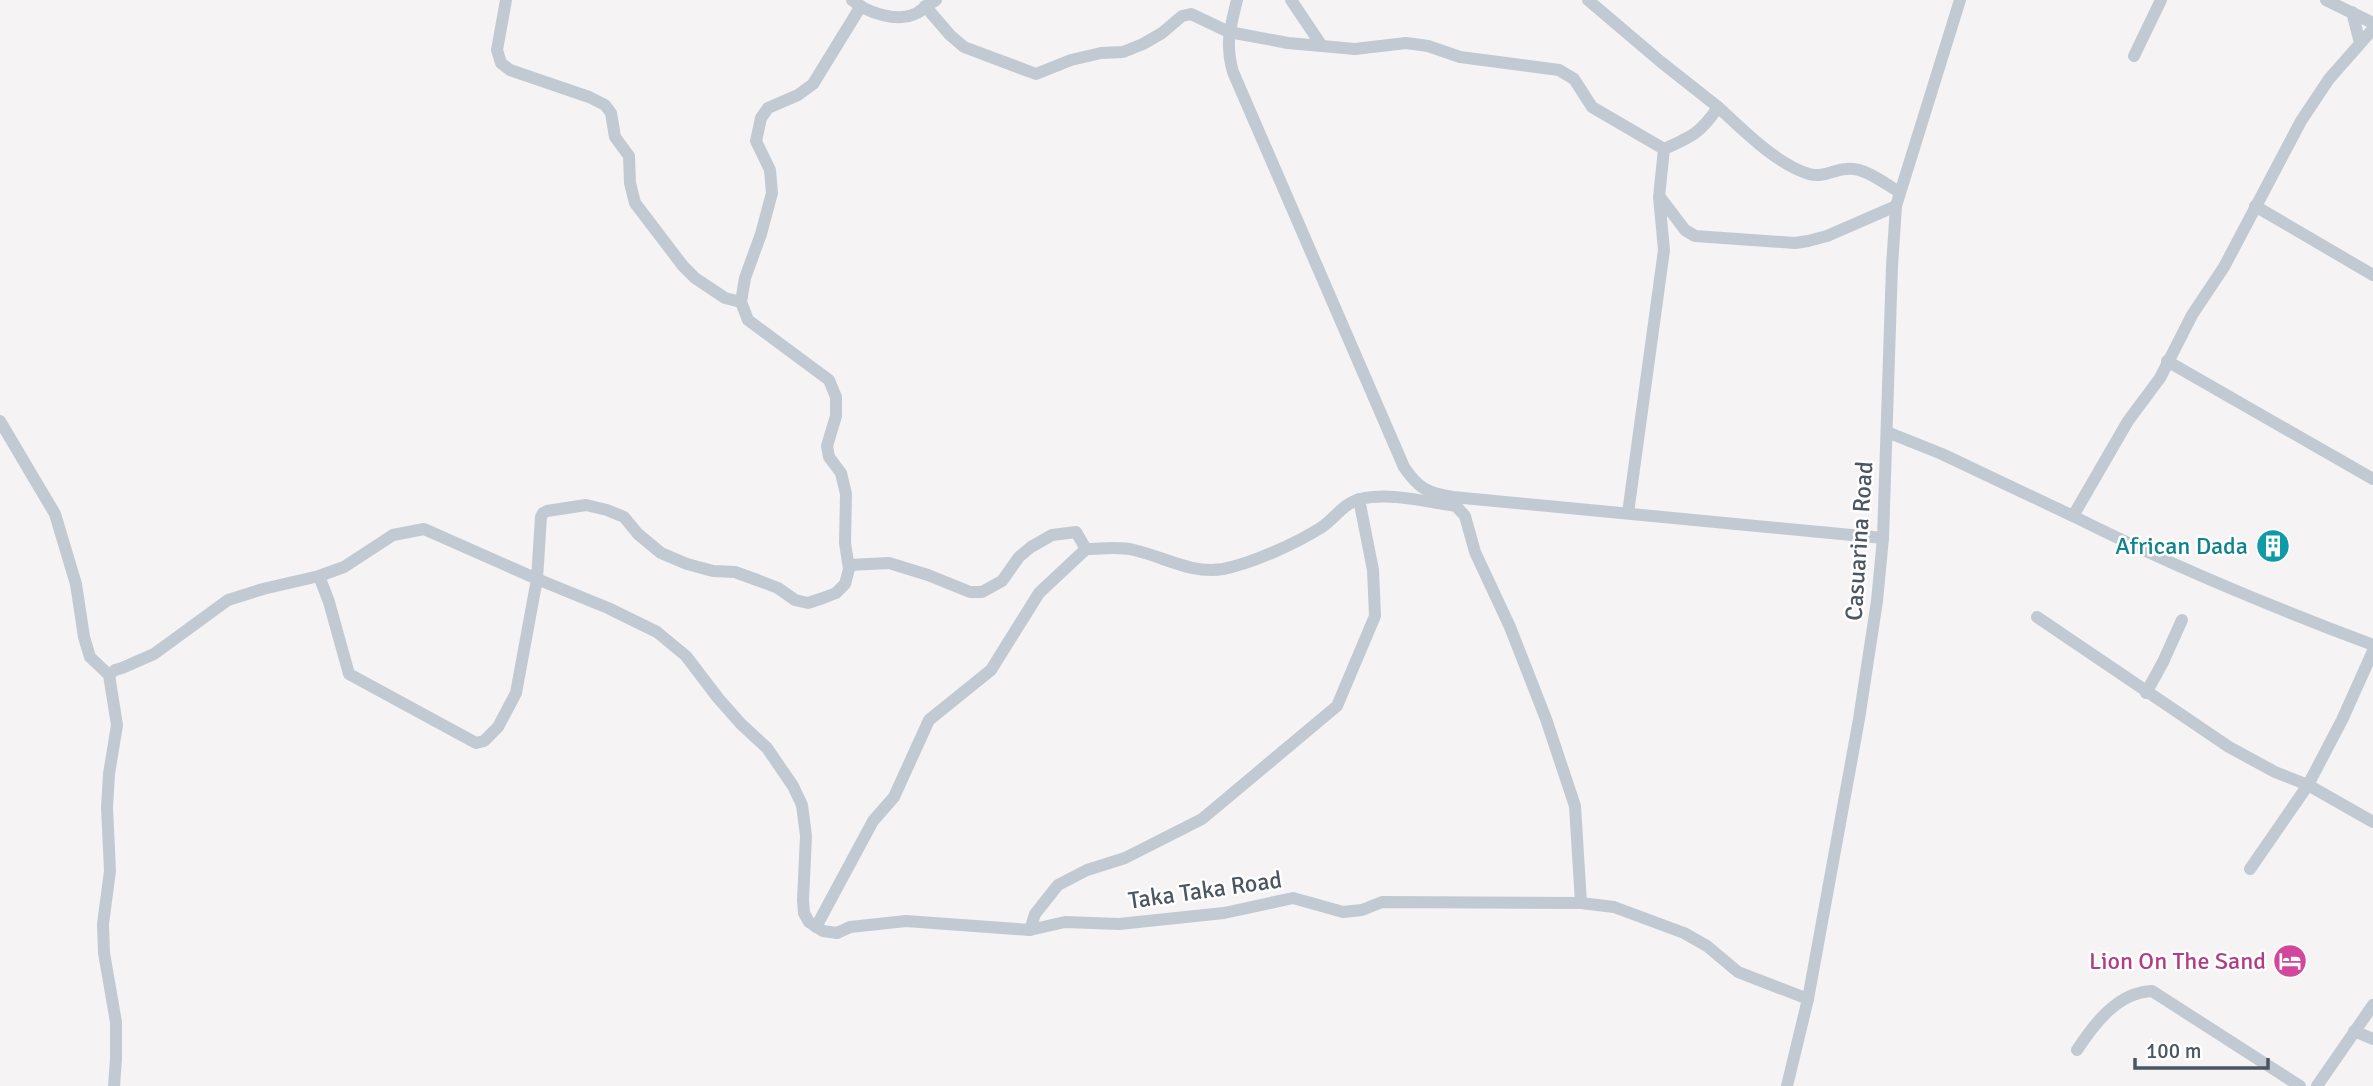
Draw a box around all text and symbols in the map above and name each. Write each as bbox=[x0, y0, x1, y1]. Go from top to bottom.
street label: Casuarina Road bbox=[1838, 460, 1880, 622]
building icon: African Dada bbox=[2254, 527, 2292, 565]
place label: African Dada bbox=[2115, 531, 2248, 561]
street label: Taka Taka Road bbox=[1126, 864, 1284, 916]
hotel icon: Lion On The Sand bbox=[2271, 942, 2309, 980]
place label: Lion On The Sand bbox=[2089, 946, 2266, 976]
scale bar bbox=[2135, 1026, 2268, 1070]
text: 100 m bbox=[2146, 1038, 2201, 1064]

